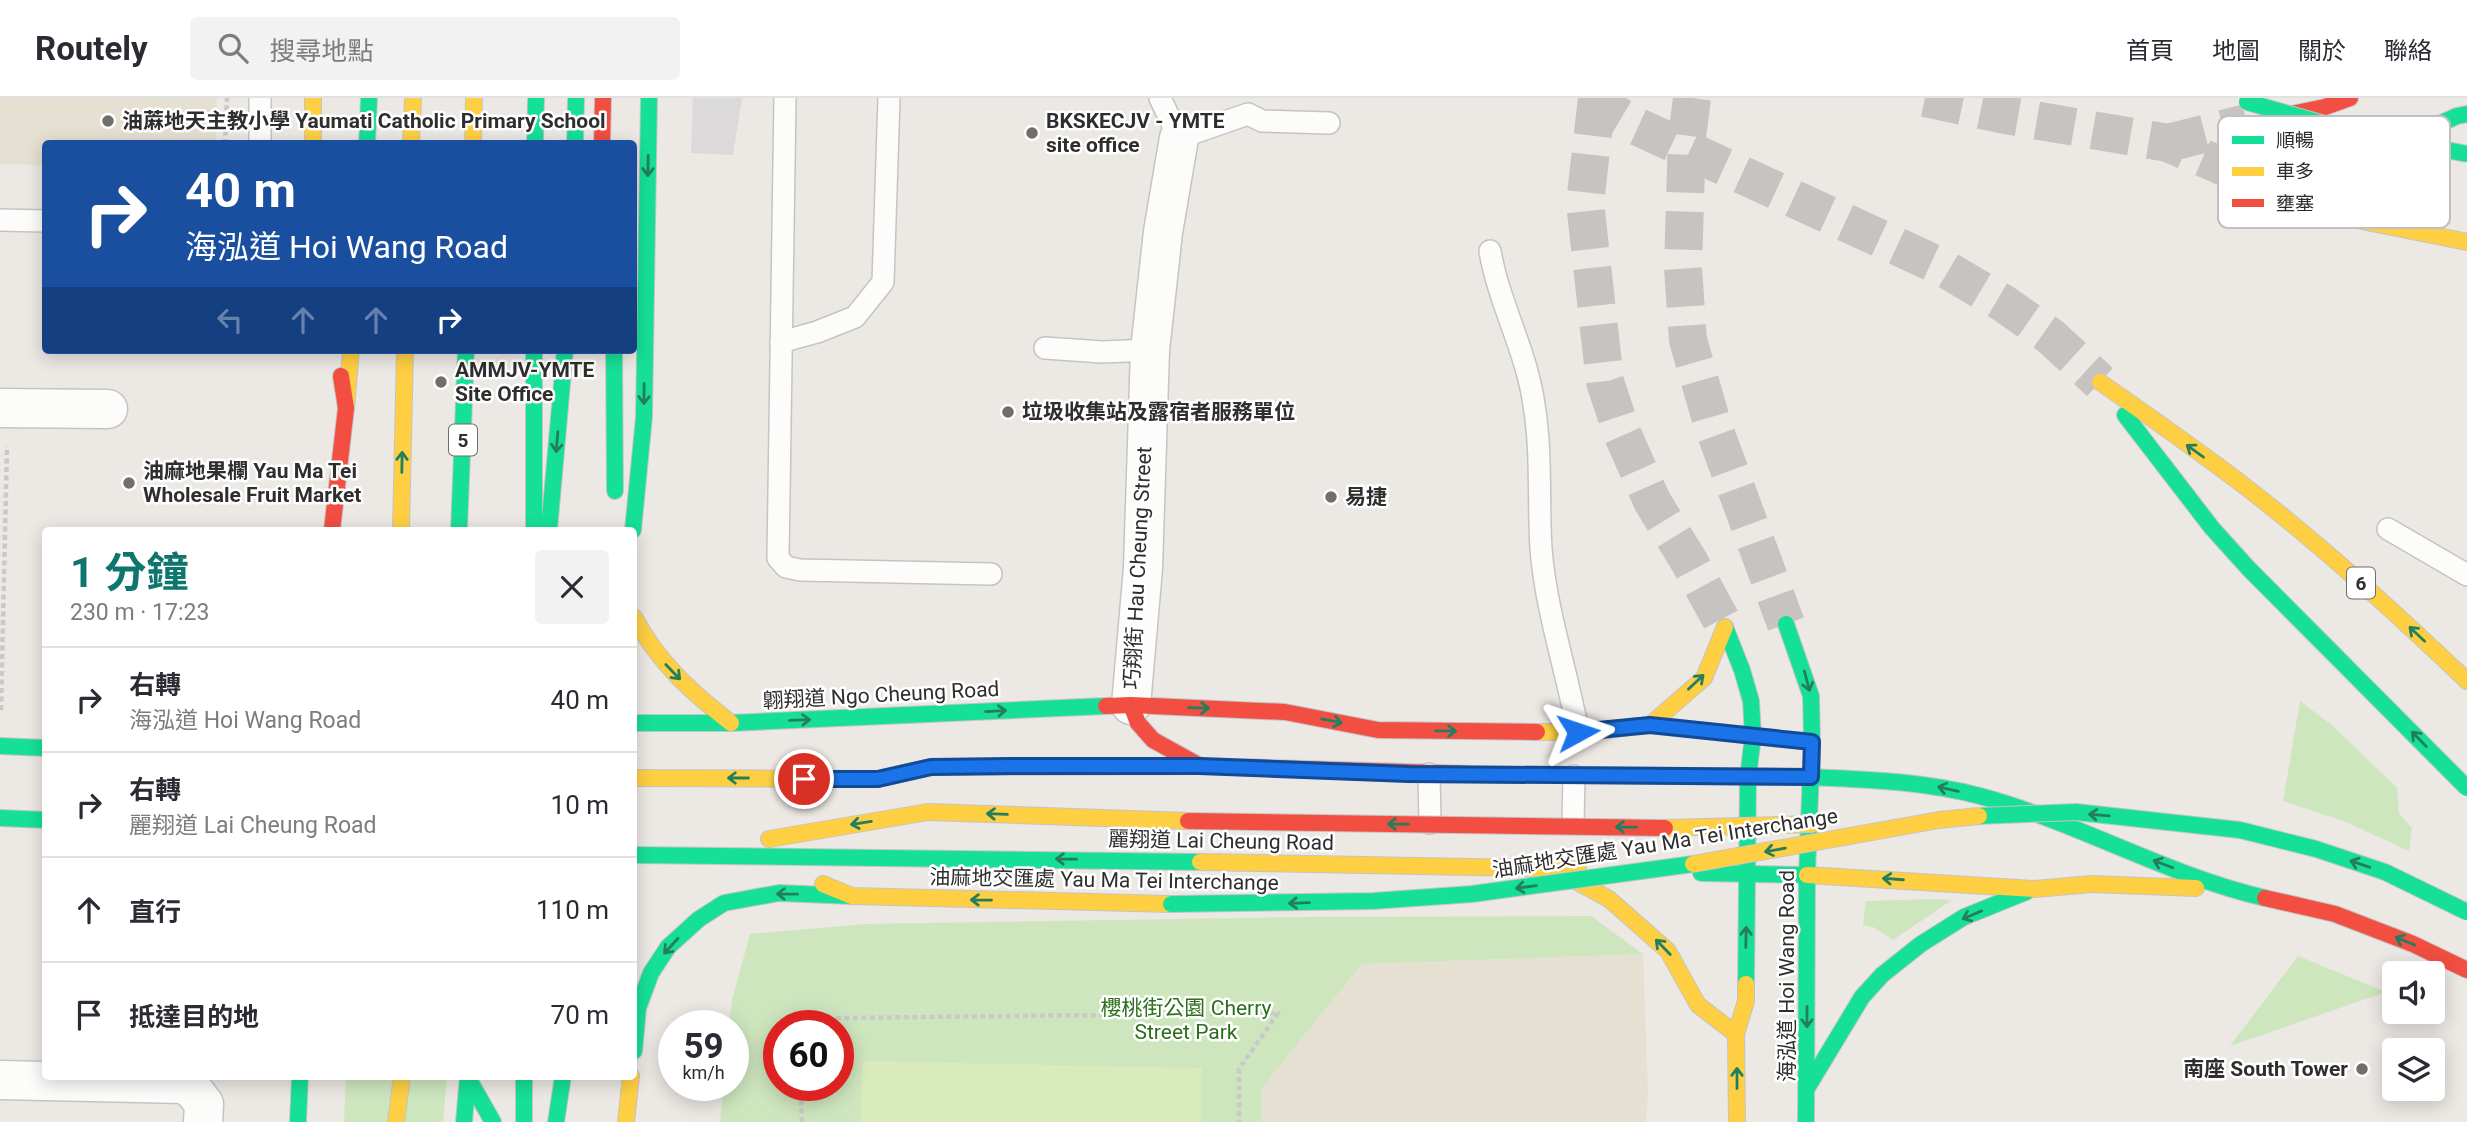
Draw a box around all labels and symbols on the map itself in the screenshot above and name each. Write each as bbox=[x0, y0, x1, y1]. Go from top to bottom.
place label: 油蔴地天主教小學 Yaumati Catholic Primary School bbox=[122, 109, 606, 133]
place label: BKSKECJV - YMTE site office bbox=[1046, 109, 1225, 157]
marker: 油蔴地天主教小學 Yaumati Catholic Primary School bbox=[100, 113, 116, 129]
legend bbox=[2218, 116, 2450, 228]
marker: BKSKECJV - YMTE site office bbox=[1024, 125, 1040, 141]
text: 順暢 bbox=[2276, 129, 2314, 152]
one-way arrow bbox=[641, 154, 655, 177]
text: 車多 bbox=[2276, 160, 2314, 183]
text: 壅塞 bbox=[2276, 192, 2314, 215]
place label: AMMJV-YMTE Site Office bbox=[455, 358, 594, 406]
marker: AMMJV-YMTE Site Office bbox=[433, 374, 449, 390]
one-way arrow bbox=[637, 382, 651, 405]
place label: 垃圾收集站及露宿者服務單位 bbox=[1022, 400, 1295, 424]
marker: 垃圾收集站及露宿者服務單位 bbox=[1000, 404, 1016, 420]
road number: 5 bbox=[449, 424, 477, 456]
one-way arrow bbox=[550, 431, 563, 453]
one-way arrow bbox=[2186, 444, 2205, 458]
street label: 巧翔街 Hau Cheung Street bbox=[1120, 446, 1156, 690]
one-way arrow bbox=[396, 451, 409, 474]
place label: 油麻地果欄 Yau Ma Tei Wholesale Fruit Market bbox=[143, 459, 361, 507]
marker: 油麻地果欄 Yau Ma Tei Wholesale Fruit Market bbox=[121, 475, 137, 491]
place label: 易捷 bbox=[1345, 485, 1387, 509]
marker: 易捷 bbox=[1323, 489, 1339, 505]
road number: 6 bbox=[2347, 568, 2375, 598]
one-way arrow bbox=[2409, 626, 2427, 643]
one-way arrow bbox=[665, 663, 682, 680]
one-way arrow bbox=[1801, 669, 1814, 692]
one-way arrow bbox=[1687, 674, 1705, 690]
street label: 翺翔道 Ngo Cheung Road bbox=[762, 677, 1000, 713]
position arrow bbox=[1541, 695, 1615, 769]
one-way arrow bbox=[1187, 701, 1210, 714]
one-way arrow bbox=[984, 704, 1007, 717]
one-way arrow bbox=[788, 714, 811, 727]
one-way arrow bbox=[1320, 715, 1343, 728]
one-way arrow bbox=[1435, 724, 1458, 738]
one-way arrow bbox=[2411, 731, 2428, 748]
pin bbox=[774, 749, 834, 809]
one-way arrow bbox=[727, 772, 750, 785]
one-way arrow bbox=[1937, 782, 1960, 795]
street label: 油麻地交匯處 Yau Ma Tei Interchange bbox=[1491, 804, 1839, 882]
one-way arrow bbox=[986, 808, 1009, 821]
one-way arrow bbox=[2089, 808, 2111, 821]
one-way arrow bbox=[850, 817, 873, 830]
one-way arrow bbox=[1387, 817, 1410, 831]
one-way arrow bbox=[1614, 820, 1637, 834]
street label: 麗翔道 Lai Cheung Road bbox=[1108, 827, 1334, 855]
one-way arrow bbox=[1764, 844, 1787, 857]
one-way arrow bbox=[1055, 852, 1078, 866]
one-way arrow bbox=[2152, 856, 2174, 869]
one-way arrow bbox=[2350, 857, 2372, 869]
street label: 油麻地交匯處 Yau Ma Tei Interchange bbox=[929, 865, 1279, 895]
street label: 海泓道 Hoi Wang Road bbox=[1775, 870, 1799, 1082]
one-way arrow bbox=[1882, 873, 1905, 886]
one-way arrow bbox=[1515, 881, 1538, 894]
one-way arrow bbox=[776, 887, 799, 901]
one-way arrow bbox=[969, 893, 992, 907]
one-way arrow bbox=[1288, 896, 1311, 910]
one-way arrow bbox=[1961, 909, 1983, 922]
one-way arrow bbox=[1740, 926, 1753, 949]
one-way arrow bbox=[2395, 934, 2416, 947]
one-way arrow bbox=[663, 937, 679, 955]
one-way arrow bbox=[1654, 939, 1671, 956]
park label: 櫻桃街公園 Cherry Street Park bbox=[1101, 996, 1272, 1044]
one-way arrow bbox=[1800, 1005, 1814, 1028]
speed limit sign: 60 bbox=[763, 1010, 854, 1101]
place label: 南座 South Tower bbox=[2183, 1057, 2348, 1081]
marker: 南座 South Tower bbox=[2354, 1061, 2370, 1077]
one-way arrow bbox=[1730, 1067, 1744, 1090]

